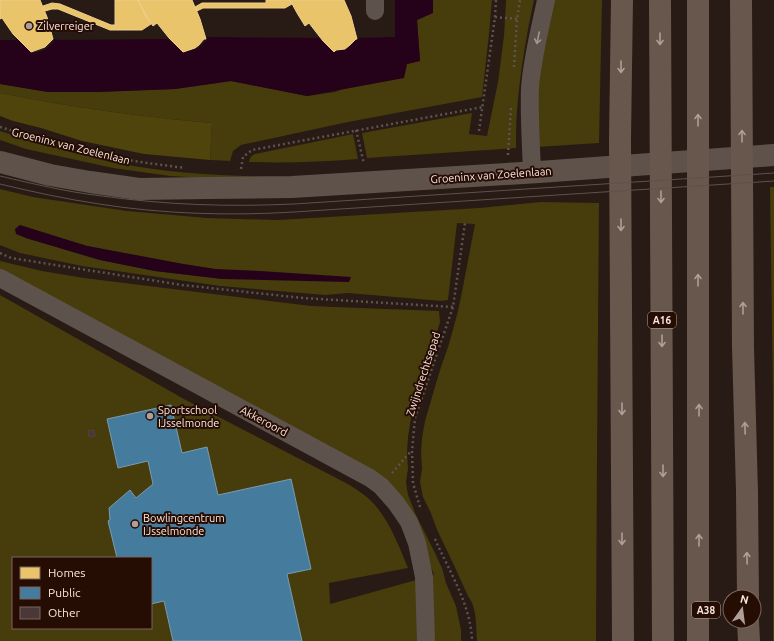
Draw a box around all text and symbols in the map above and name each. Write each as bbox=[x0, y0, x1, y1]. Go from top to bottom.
place label: Zilverreiger bbox=[37, 20, 95, 32]
marker: Zilverreiger bbox=[24, 21, 34, 31]
one-way arrow bbox=[534, 31, 542, 44]
one-way arrow bbox=[656, 32, 664, 45]
one-way arrow bbox=[617, 60, 625, 73]
one-way arrow bbox=[694, 114, 702, 127]
street label: Groeninx van Zoelenlaan bbox=[11, 125, 131, 167]
one-way arrow bbox=[738, 130, 746, 143]
street label: Groeninx van Zoelenlaan bbox=[430, 165, 552, 185]
one-way arrow bbox=[657, 190, 665, 203]
one-way arrow bbox=[617, 218, 625, 231]
one-way arrow bbox=[694, 274, 702, 287]
one-way arrow bbox=[739, 302, 747, 315]
road number: A16 bbox=[648, 312, 676, 328]
street label: Zwijndrechtsepad bbox=[404, 330, 442, 418]
one-way arrow bbox=[658, 334, 666, 347]
one-way arrow bbox=[618, 402, 626, 415]
place label: Sportschool IJsselmonde bbox=[158, 404, 219, 429]
street label: Akkeroord bbox=[238, 404, 290, 438]
one-way arrow bbox=[695, 404, 703, 417]
marker: Sportschool IJsselmonde bbox=[145, 411, 155, 421]
one-way arrow bbox=[741, 422, 749, 435]
one-way arrow bbox=[659, 464, 666, 477]
place label: Bowlingcentrum IJsselmonde bbox=[143, 512, 225, 537]
marker: Bowlingcentrum IJsselmonde bbox=[130, 519, 140, 529]
one-way arrow bbox=[618, 532, 626, 545]
one-way arrow bbox=[695, 534, 703, 547]
one-way arrow bbox=[743, 552, 751, 565]
legend bbox=[12, 557, 152, 629]
text: Homes bbox=[48, 566, 86, 579]
text: Public bbox=[48, 586, 81, 599]
north arrow bbox=[722, 589, 762, 629]
text: N bbox=[739, 592, 750, 606]
road number: A38 bbox=[692, 602, 720, 618]
text: Other bbox=[48, 606, 81, 619]

